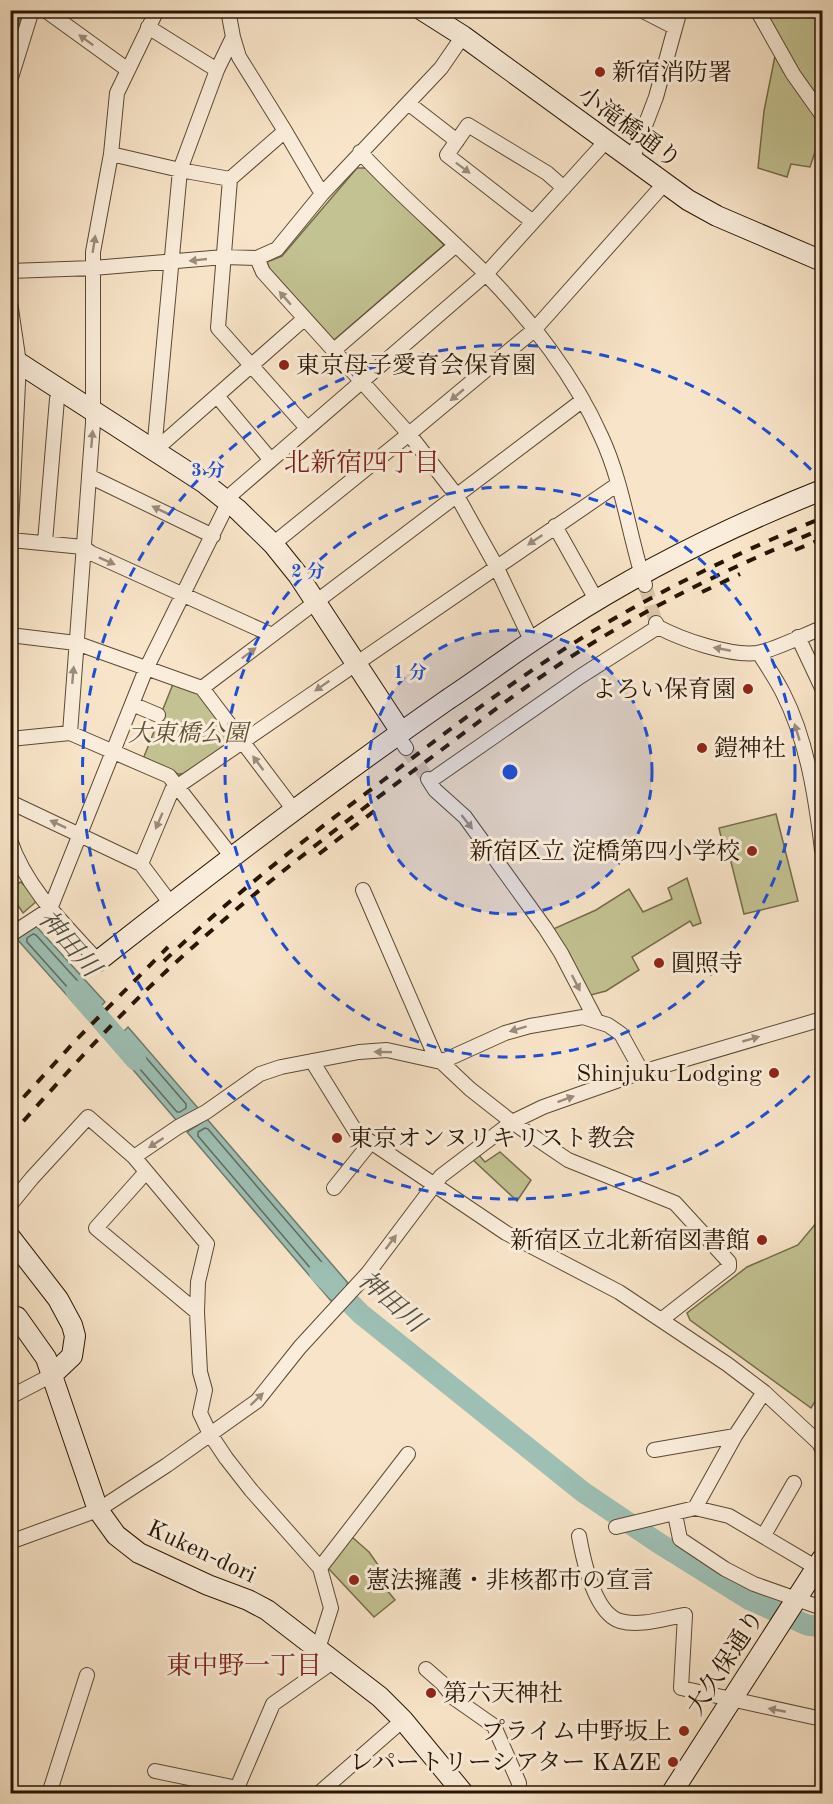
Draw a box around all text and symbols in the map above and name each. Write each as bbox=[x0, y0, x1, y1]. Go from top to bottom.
one-way arrow bbox=[79, 35, 94, 47]
place label: 新宿消防署 bbox=[612, 59, 732, 86]
marker: 新宿消防署 bbox=[593, 65, 607, 79]
street label: 小滝橋通り bbox=[573, 81, 686, 174]
one-way arrow bbox=[455, 162, 471, 174]
one-way arrow bbox=[90, 234, 99, 253]
one-way arrow bbox=[189, 255, 208, 265]
one-way arrow bbox=[279, 291, 292, 306]
place label: 東京母子愛育会保育園 bbox=[296, 352, 536, 379]
marker: 東京母子愛育会保育園 bbox=[277, 358, 291, 372]
one-way arrow bbox=[449, 388, 464, 400]
one-way arrow bbox=[87, 429, 96, 448]
district label: 北新宿四丁目 bbox=[284, 448, 440, 477]
text: 3 分 bbox=[191, 460, 225, 480]
one-way arrow bbox=[152, 506, 169, 515]
one-way arrow bbox=[527, 534, 543, 546]
one-way arrow bbox=[99, 556, 117, 566]
text: 2 分 bbox=[291, 561, 325, 581]
one-way arrow bbox=[713, 643, 732, 653]
one-way arrow bbox=[240, 647, 256, 659]
text: 1 分 bbox=[393, 662, 427, 682]
one-way arrow bbox=[69, 665, 78, 684]
place label: よろい保育園 bbox=[592, 676, 736, 703]
one-way arrow bbox=[314, 680, 330, 691]
marker: よろい保育園 bbox=[741, 682, 755, 696]
park label: 大東橋公園 bbox=[128, 720, 252, 747]
one-way arrow bbox=[792, 723, 801, 741]
place label: 鎧神社 bbox=[714, 735, 786, 762]
marker: 鎧神社 bbox=[695, 741, 709, 755]
one-way arrow bbox=[253, 755, 265, 770]
centre of rings bbox=[500, 762, 520, 782]
one-way arrow bbox=[154, 812, 163, 830]
one-way arrow bbox=[461, 814, 473, 829]
one-way arrow bbox=[49, 819, 66, 828]
place label: 新宿区立 淀橋第四小学校 bbox=[469, 838, 740, 865]
marker: 新宿区立 淀橋第四小学校 bbox=[745, 844, 759, 858]
water label: 神田川 bbox=[33, 905, 107, 985]
place label: 圓照寺 bbox=[671, 950, 743, 977]
marker: 圓照寺 bbox=[652, 956, 666, 970]
one-way arrow bbox=[571, 975, 581, 992]
one-way arrow bbox=[509, 1025, 527, 1034]
one-way arrow bbox=[742, 1034, 760, 1043]
one-way arrow bbox=[374, 1047, 393, 1056]
place label: Shinjuku Lodging bbox=[576, 1063, 762, 1087]
marker: Shinjuku Lodging bbox=[767, 1066, 781, 1080]
one-way arrow bbox=[557, 1094, 575, 1104]
place label: 東京オンヌリキリスト教会 bbox=[349, 1125, 636, 1152]
marker: 東京オンヌリキリスト教会 bbox=[330, 1131, 344, 1145]
one-way arrow bbox=[148, 1137, 164, 1148]
place label: 新宿区立北新宿図書館 bbox=[510, 1227, 750, 1254]
marker: 新宿区立北新宿図書館 bbox=[755, 1233, 769, 1247]
one-way arrow bbox=[385, 1234, 397, 1250]
water label: 神田川 bbox=[353, 1266, 432, 1340]
one-way arrow bbox=[250, 1392, 265, 1406]
street label: Kuken-dori bbox=[143, 1517, 259, 1588]
place label: 憲法擁護・非核都市の宣言 bbox=[366, 1567, 654, 1594]
marker: 憲法擁護・非核都市の宣言 bbox=[347, 1573, 361, 1587]
street label: 大久保通り bbox=[681, 1605, 769, 1720]
district label: 東中野一丁目 bbox=[166, 1652, 322, 1680]
place label: 第六天神社 bbox=[443, 1680, 563, 1707]
marker: 第六天神社 bbox=[424, 1686, 438, 1700]
one-way arrow bbox=[767, 1705, 786, 1714]
place label: プライム中野坂上 bbox=[481, 1718, 672, 1745]
marker: プライム中野坂上 bbox=[677, 1724, 691, 1738]
place label: レパートリーシアター KAZE bbox=[349, 1751, 661, 1776]
marker: レパートリーシアター KAZE bbox=[666, 1755, 680, 1769]

